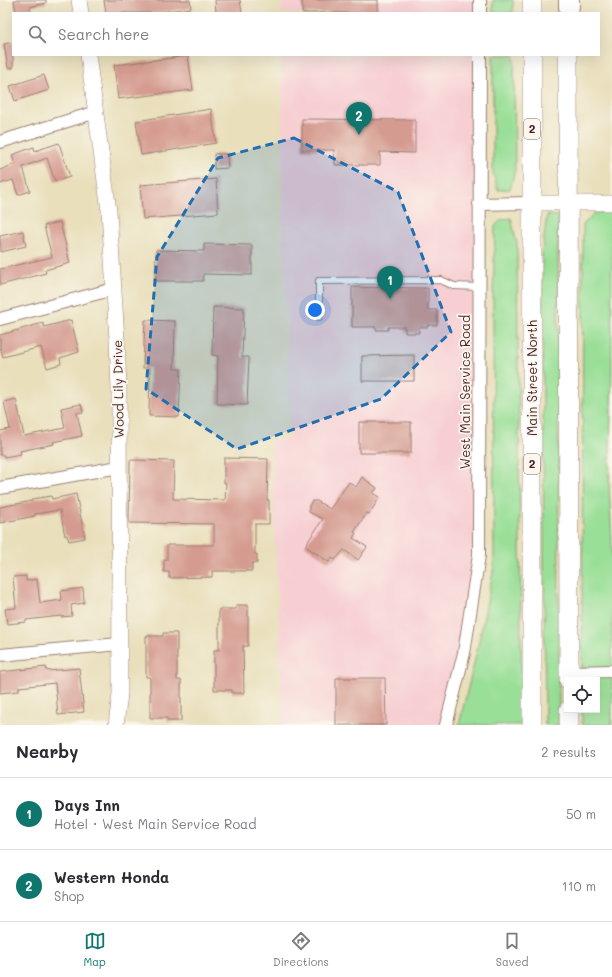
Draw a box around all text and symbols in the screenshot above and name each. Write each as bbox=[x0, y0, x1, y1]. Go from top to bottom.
search box bbox=[12, 12, 600, 56]
icon: search bbox=[26, 23, 48, 45]
text: Search here bbox=[58, 24, 149, 44]
pin: 2 bbox=[346, 102, 372, 135]
road number: 2 bbox=[524, 119, 540, 139]
pin: 1 bbox=[377, 266, 403, 299]
your location bbox=[305, 300, 325, 320]
street label: West Main Service Road bbox=[456, 315, 473, 469]
street label: Main Street North bbox=[523, 320, 540, 436]
street label: Wood Lily Drive bbox=[108, 340, 127, 438]
road number: 2 bbox=[524, 454, 540, 474]
map controls bbox=[564, 677, 600, 713]
button: locate bbox=[564, 677, 600, 713]
text: Nearby bbox=[16, 740, 78, 762]
text: 2 results bbox=[541, 743, 596, 760]
text: Days Inn bbox=[54, 795, 120, 815]
text: 1 bbox=[26, 805, 32, 822]
text: 50 m bbox=[566, 805, 596, 822]
text: Hotel · West Main Service Road bbox=[54, 815, 256, 832]
text: Western Honda bbox=[54, 867, 169, 887]
text: 2 bbox=[25, 877, 33, 894]
text: 110 m bbox=[562, 877, 596, 894]
text: Shop bbox=[54, 887, 84, 904]
tab: Map bbox=[84, 930, 106, 969]
tab: Directions bbox=[273, 930, 329, 969]
tab: Saved bbox=[496, 930, 528, 969]

